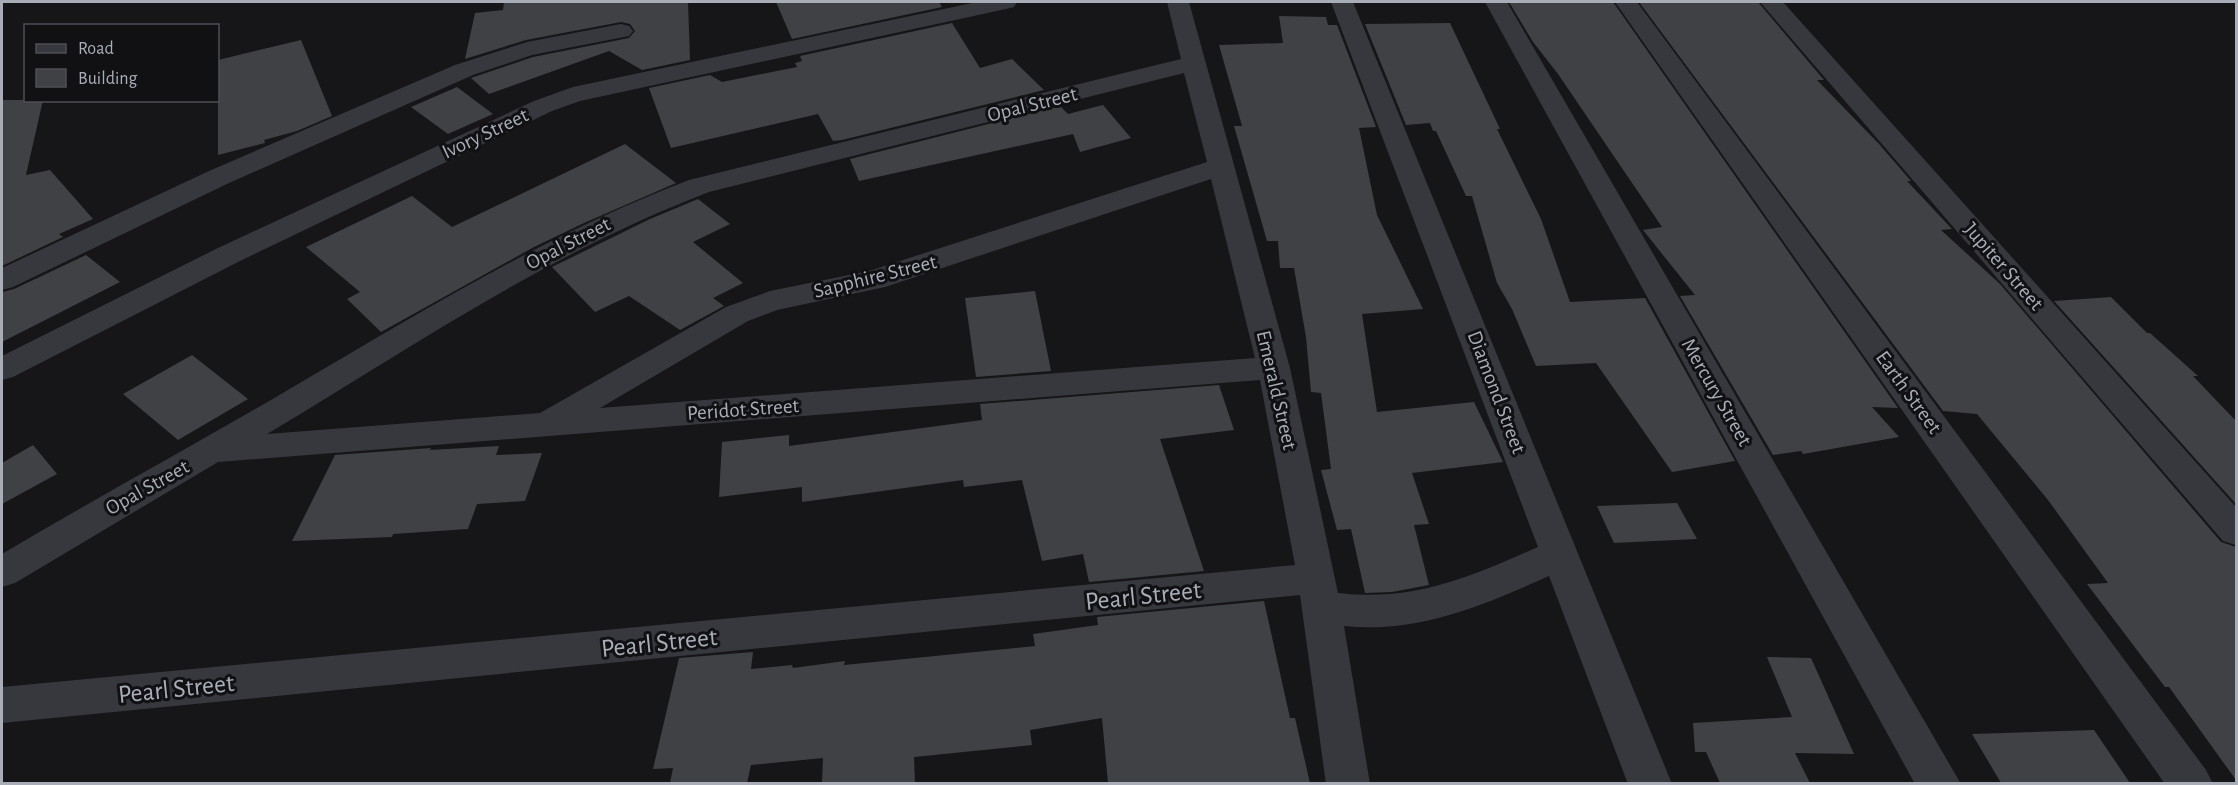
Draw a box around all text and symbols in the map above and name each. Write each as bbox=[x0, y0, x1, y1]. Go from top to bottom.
legend bbox=[24, 24, 219, 102]
text: Road bbox=[78, 40, 114, 58]
text: Building bbox=[78, 70, 138, 88]
street label: Opal Street bbox=[985, 83, 1079, 126]
street label: Ivory Street bbox=[439, 104, 532, 163]
street label: Opal Street bbox=[523, 213, 614, 274]
street label: Jupiter Street bbox=[1960, 218, 2047, 314]
street label: Sapphire Street bbox=[811, 251, 939, 302]
street label: Emerald Street bbox=[1253, 328, 1300, 452]
street label: Diamond Street bbox=[1463, 328, 1530, 457]
street label: Mercury Street bbox=[1677, 335, 1756, 450]
street label: Earth Street bbox=[1872, 347, 1946, 438]
street label: Peridot Street bbox=[686, 395, 800, 424]
street label: Opal Street bbox=[102, 456, 193, 519]
street label: Pearl Street bbox=[1084, 577, 1202, 615]
street label: Pearl Street bbox=[600, 624, 718, 662]
street label: Pearl Street bbox=[117, 670, 235, 708]

